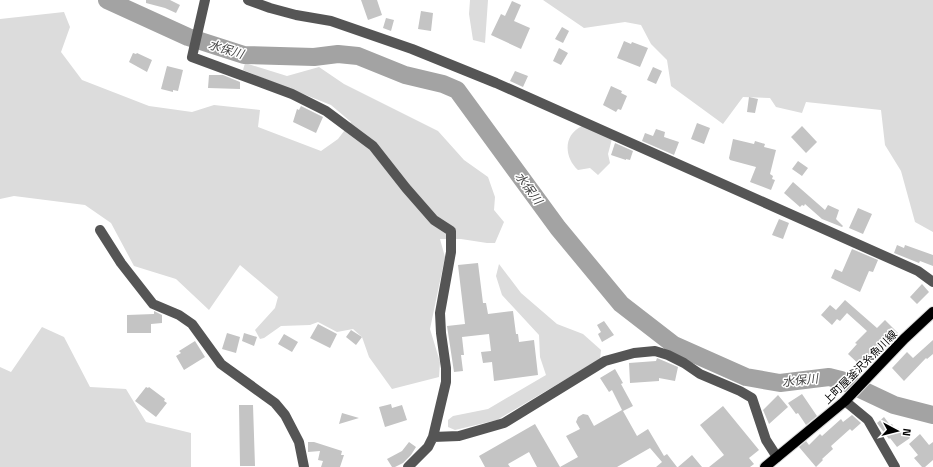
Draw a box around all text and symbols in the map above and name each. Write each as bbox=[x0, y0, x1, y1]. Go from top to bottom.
water label: 水保川 bbox=[206, 35, 248, 64]
water label: 水保川 bbox=[511, 168, 548, 210]
street label: 上町屋釜沢糸魚川線 bbox=[819, 326, 901, 408]
water label: 水保川 bbox=[781, 368, 821, 391]
north arrow bbox=[877, 411, 917, 451]
text: N bbox=[899, 427, 915, 437]

